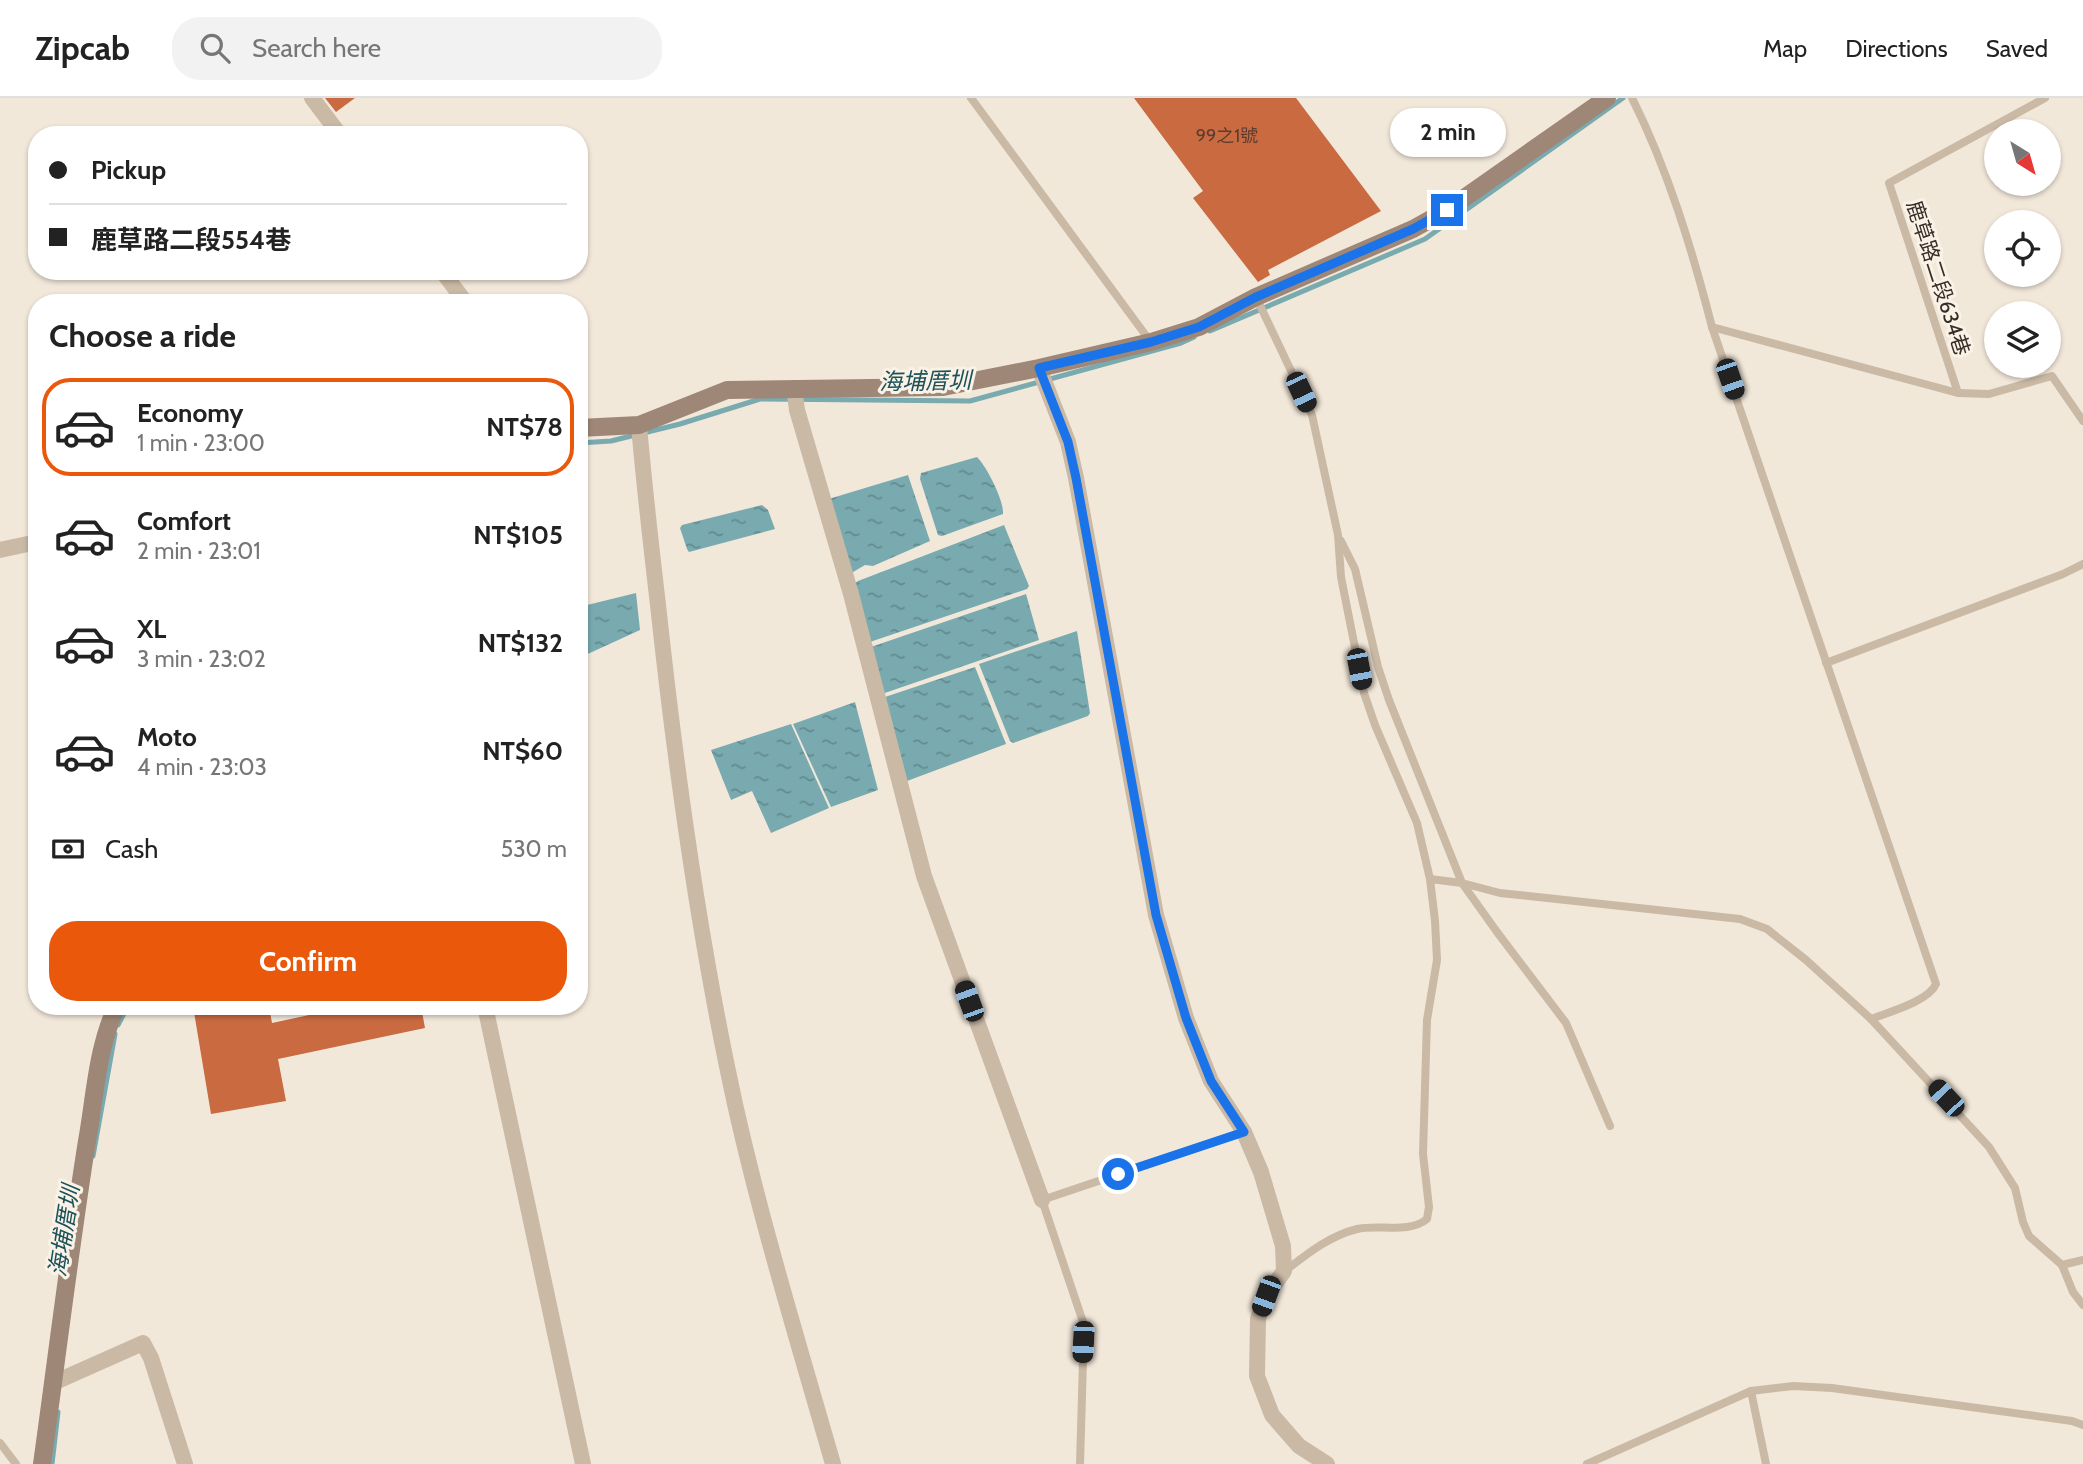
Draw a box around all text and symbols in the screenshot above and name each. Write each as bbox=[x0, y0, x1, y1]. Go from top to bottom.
search box bbox=[172, 17, 662, 80]
text: Zipcab bbox=[35, 28, 130, 68]
icon: search bbox=[196, 29, 234, 67]
text: Search here bbox=[252, 32, 381, 64]
text: Map bbox=[1763, 34, 1807, 63]
text: Directions bbox=[1845, 34, 1948, 63]
text: Saved bbox=[1986, 34, 2048, 63]
callout: 2 min bbox=[1389, 108, 1505, 158]
text: 2 min bbox=[1420, 118, 1476, 146]
north arrow bbox=[1984, 119, 2062, 196]
map controls bbox=[1984, 119, 2061, 378]
house number: 99之1號 bbox=[1196, 125, 1258, 147]
text: Pickup bbox=[91, 154, 166, 186]
route end bbox=[1431, 194, 1463, 226]
street label: 鹿草路二段634巷 bbox=[1902, 197, 1975, 358]
button: locate bbox=[1984, 210, 2061, 287]
text: 鹿草路二段554巷 bbox=[91, 224, 291, 256]
button: layers bbox=[1984, 301, 2061, 378]
text: Choose a ride bbox=[49, 316, 236, 355]
car bbox=[1714, 356, 1747, 402]
water label: 海埔厝圳 bbox=[879, 366, 974, 396]
car bbox=[1283, 369, 1320, 415]
icon: car bbox=[53, 396, 116, 459]
text: Economy bbox=[137, 397, 243, 429]
text: NT$78 bbox=[486, 411, 563, 443]
text: 1 min · 23:00 bbox=[137, 429, 265, 457]
icon: car bbox=[53, 504, 116, 567]
text: Comfort bbox=[137, 505, 231, 537]
text: NT$105 bbox=[473, 519, 563, 551]
text: 2 min · 23:01 bbox=[137, 537, 261, 565]
icon: car bbox=[53, 612, 116, 675]
text: XL bbox=[137, 613, 166, 645]
text: NT$132 bbox=[478, 627, 563, 659]
text: 3 min · 23:02 bbox=[137, 645, 266, 673]
car bbox=[1345, 646, 1374, 692]
icon: car bbox=[53, 720, 116, 783]
text: Moto bbox=[137, 721, 197, 753]
text: NT$60 bbox=[482, 735, 563, 767]
text: 4 min · 23:03 bbox=[137, 753, 267, 781]
icon: cash bbox=[49, 830, 87, 868]
text: Cash bbox=[105, 833, 158, 865]
text: 530 m bbox=[501, 835, 567, 863]
button: Confirm bbox=[49, 921, 567, 1001]
car bbox=[952, 978, 987, 1024]
car bbox=[1924, 1075, 1969, 1121]
route start bbox=[1102, 1158, 1134, 1190]
water label: 海埔厝圳 bbox=[43, 1180, 85, 1279]
car bbox=[1249, 1273, 1284, 1319]
car bbox=[1072, 1320, 1095, 1364]

